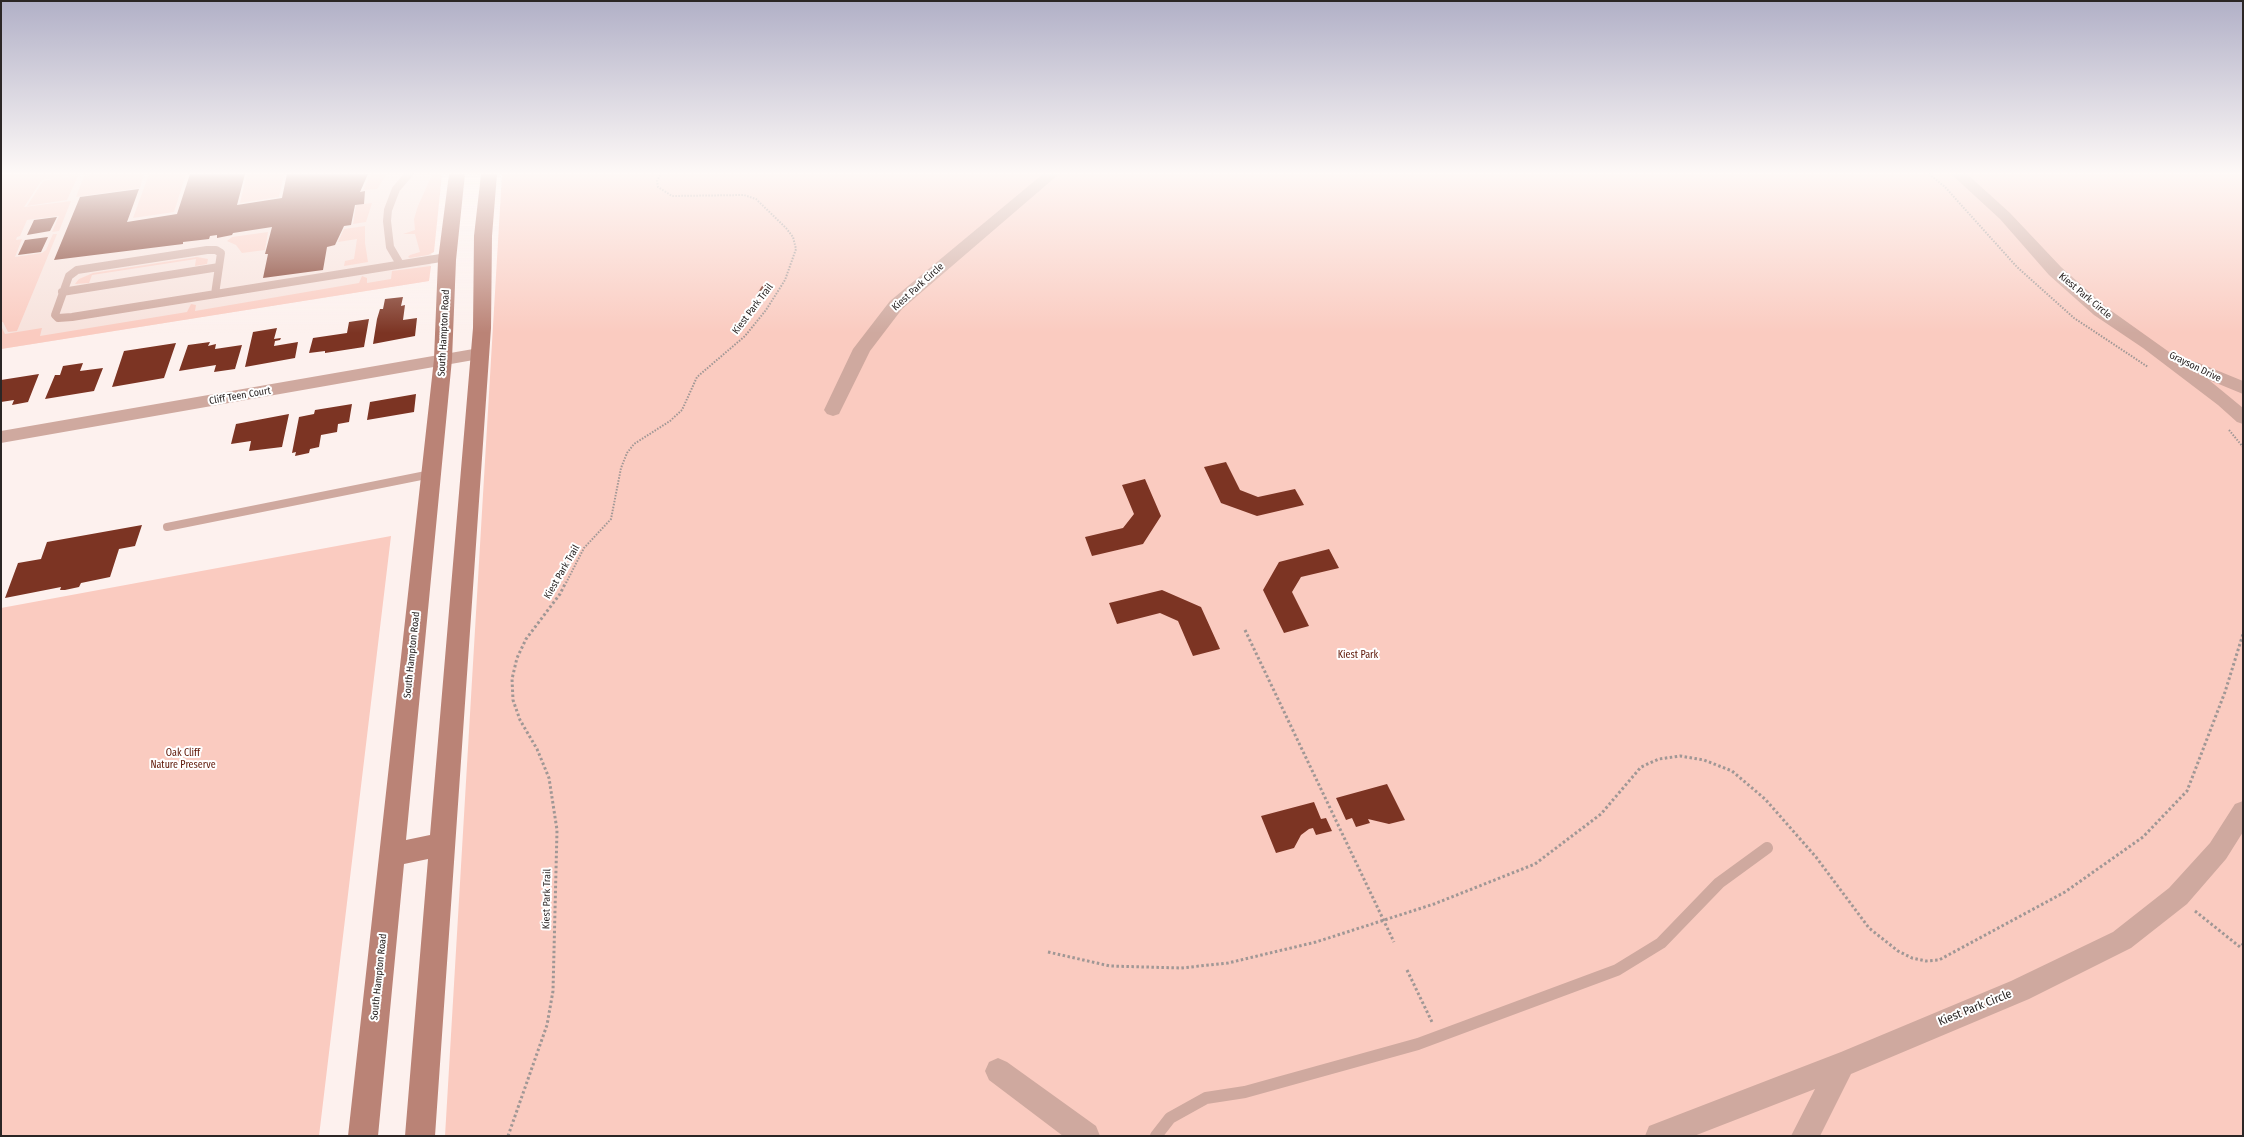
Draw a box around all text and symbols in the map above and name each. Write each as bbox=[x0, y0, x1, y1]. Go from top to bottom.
street label: Kiest Park Circle bbox=[890, 261, 946, 313]
street label: Kiest Park Circle bbox=[2056, 270, 2114, 322]
street label: Kiest Park Trail bbox=[730, 281, 776, 337]
street label: South Hampton Road bbox=[436, 289, 452, 377]
street label: Grayson Drive bbox=[2167, 349, 2223, 385]
street label: Cliff Teen Court bbox=[208, 385, 272, 407]
street label: Kiest Park Trail bbox=[542, 543, 582, 601]
street label: South Hampton Road bbox=[401, 611, 423, 699]
park label: Kiest Park bbox=[1338, 649, 1378, 661]
park label: Oak Cliff Nature Preserve bbox=[150, 747, 216, 770]
street label: Kiest Park Trail bbox=[540, 869, 554, 929]
street label: South Hampton Road bbox=[368, 933, 390, 1021]
street label: Kiest Park Circle bbox=[1936, 987, 2014, 1029]

